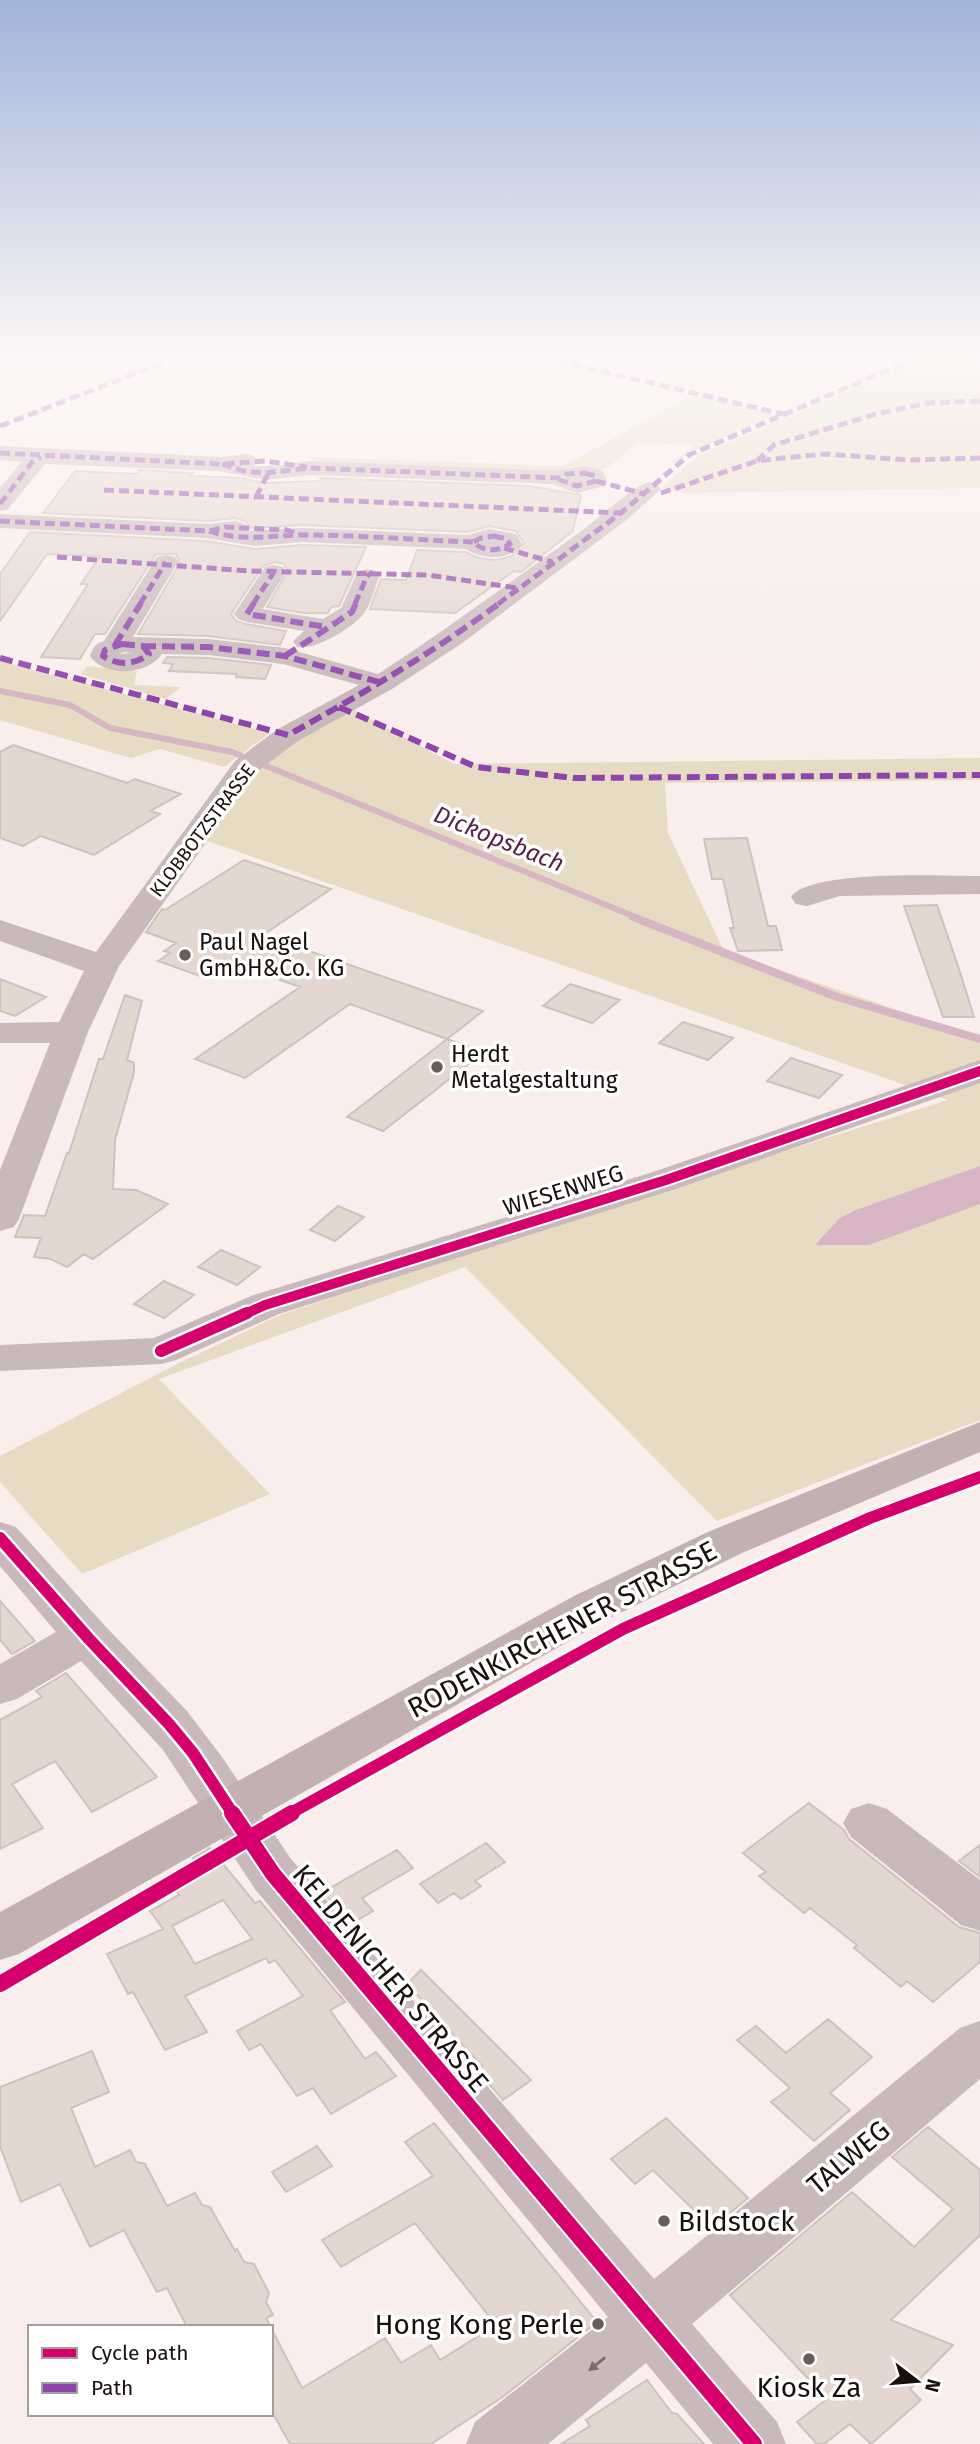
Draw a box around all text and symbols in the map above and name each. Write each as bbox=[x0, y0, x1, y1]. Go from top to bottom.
street label: KLOBBOTZSTRASSE bbox=[145, 759, 260, 901]
water label: Dickopsbach bbox=[430, 800, 568, 878]
place label: Paul Nagel GmbH&Co. KG bbox=[199, 928, 344, 982]
marker: Paul Nagel GmbH&Co. KG bbox=[177, 947, 193, 963]
place label: Herdt Metalgestaltung bbox=[451, 1040, 618, 1094]
marker: Herdt Metalgestaltung bbox=[429, 1059, 445, 1075]
street label: WIESENWEG bbox=[500, 1158, 626, 1222]
street label: RODENKIRCHENER STRASSE bbox=[402, 1534, 722, 1725]
street label: KELDENICHER STRASSE bbox=[286, 1858, 496, 2099]
street label: TALWEG bbox=[800, 2113, 896, 2201]
place label: Bildstock bbox=[678, 2205, 795, 2238]
marker: Bildstock bbox=[656, 2213, 672, 2229]
place label: Hong Kong Perle bbox=[375, 2308, 584, 2341]
marker: Hong Kong Perle bbox=[590, 2316, 606, 2332]
legend bbox=[28, 2325, 273, 2416]
text: Cycle path bbox=[91, 2340, 189, 2366]
north arrow bbox=[882, 2346, 952, 2416]
marker: Kiosk Za bbox=[801, 2351, 817, 2367]
one-way arrow bbox=[588, 2357, 606, 2372]
place label: Kiosk Za bbox=[756, 2371, 862, 2404]
text: Path bbox=[91, 2375, 133, 2401]
text: N bbox=[920, 2376, 946, 2395]

